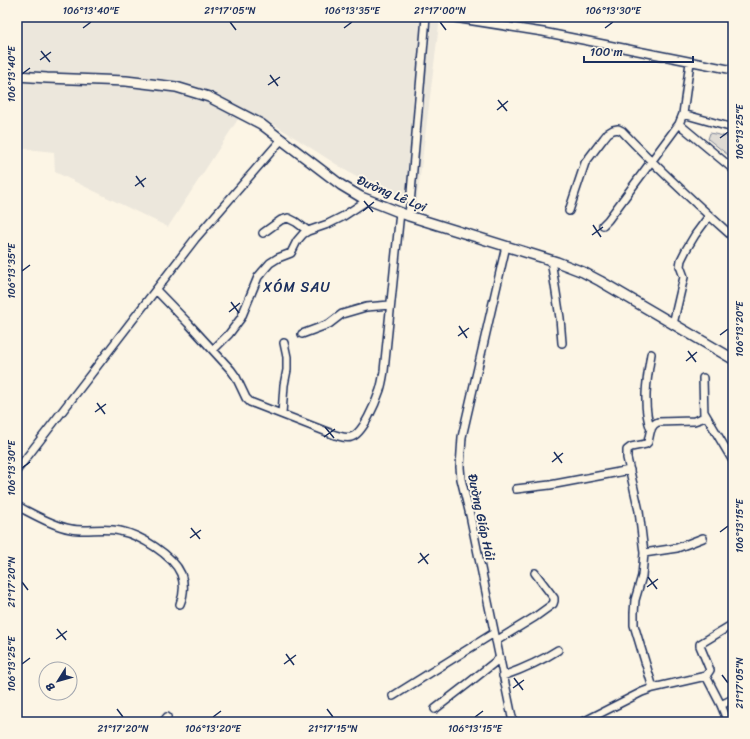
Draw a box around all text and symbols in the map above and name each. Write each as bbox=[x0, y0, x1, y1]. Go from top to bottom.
text: 106°13'40"E bbox=[63, 2, 121, 20]
text: 21°17'05"N bbox=[204, 2, 256, 20]
text: 106°13'35"E bbox=[324, 2, 381, 20]
text: 21°17'00"N bbox=[414, 2, 466, 20]
text: 106°13'30"E bbox=[585, 2, 642, 20]
scale bar bbox=[584, 38, 693, 64]
text: 100 m bbox=[590, 41, 623, 63]
text: 106°13'40"E bbox=[3, 44, 21, 102]
text: 106°13'25"E bbox=[731, 103, 749, 160]
street label: Đường Lê Lợi bbox=[353, 168, 431, 219]
text: 106°13'35"E bbox=[3, 242, 21, 299]
district label: XÓM SAU bbox=[262, 275, 331, 300]
text: 106°13'20"E bbox=[731, 300, 749, 357]
text: 106°13'30"E bbox=[3, 439, 21, 496]
street label: Đường Giáp Hải bbox=[461, 472, 502, 563]
text: 106°13'15"E bbox=[731, 497, 749, 553]
text: 21°17'20"N bbox=[3, 556, 21, 608]
text: 106°13'25"E bbox=[3, 635, 21, 692]
text: 21°17'05"N bbox=[731, 657, 749, 709]
north arrow bbox=[38, 661, 78, 701]
text: B bbox=[41, 678, 60, 695]
text: 21°17'20"N bbox=[97, 720, 149, 738]
text: 106°13'20"E bbox=[185, 720, 242, 738]
text: 21°17'15"N bbox=[308, 720, 358, 738]
text: 106°13'15"E bbox=[448, 720, 504, 738]

